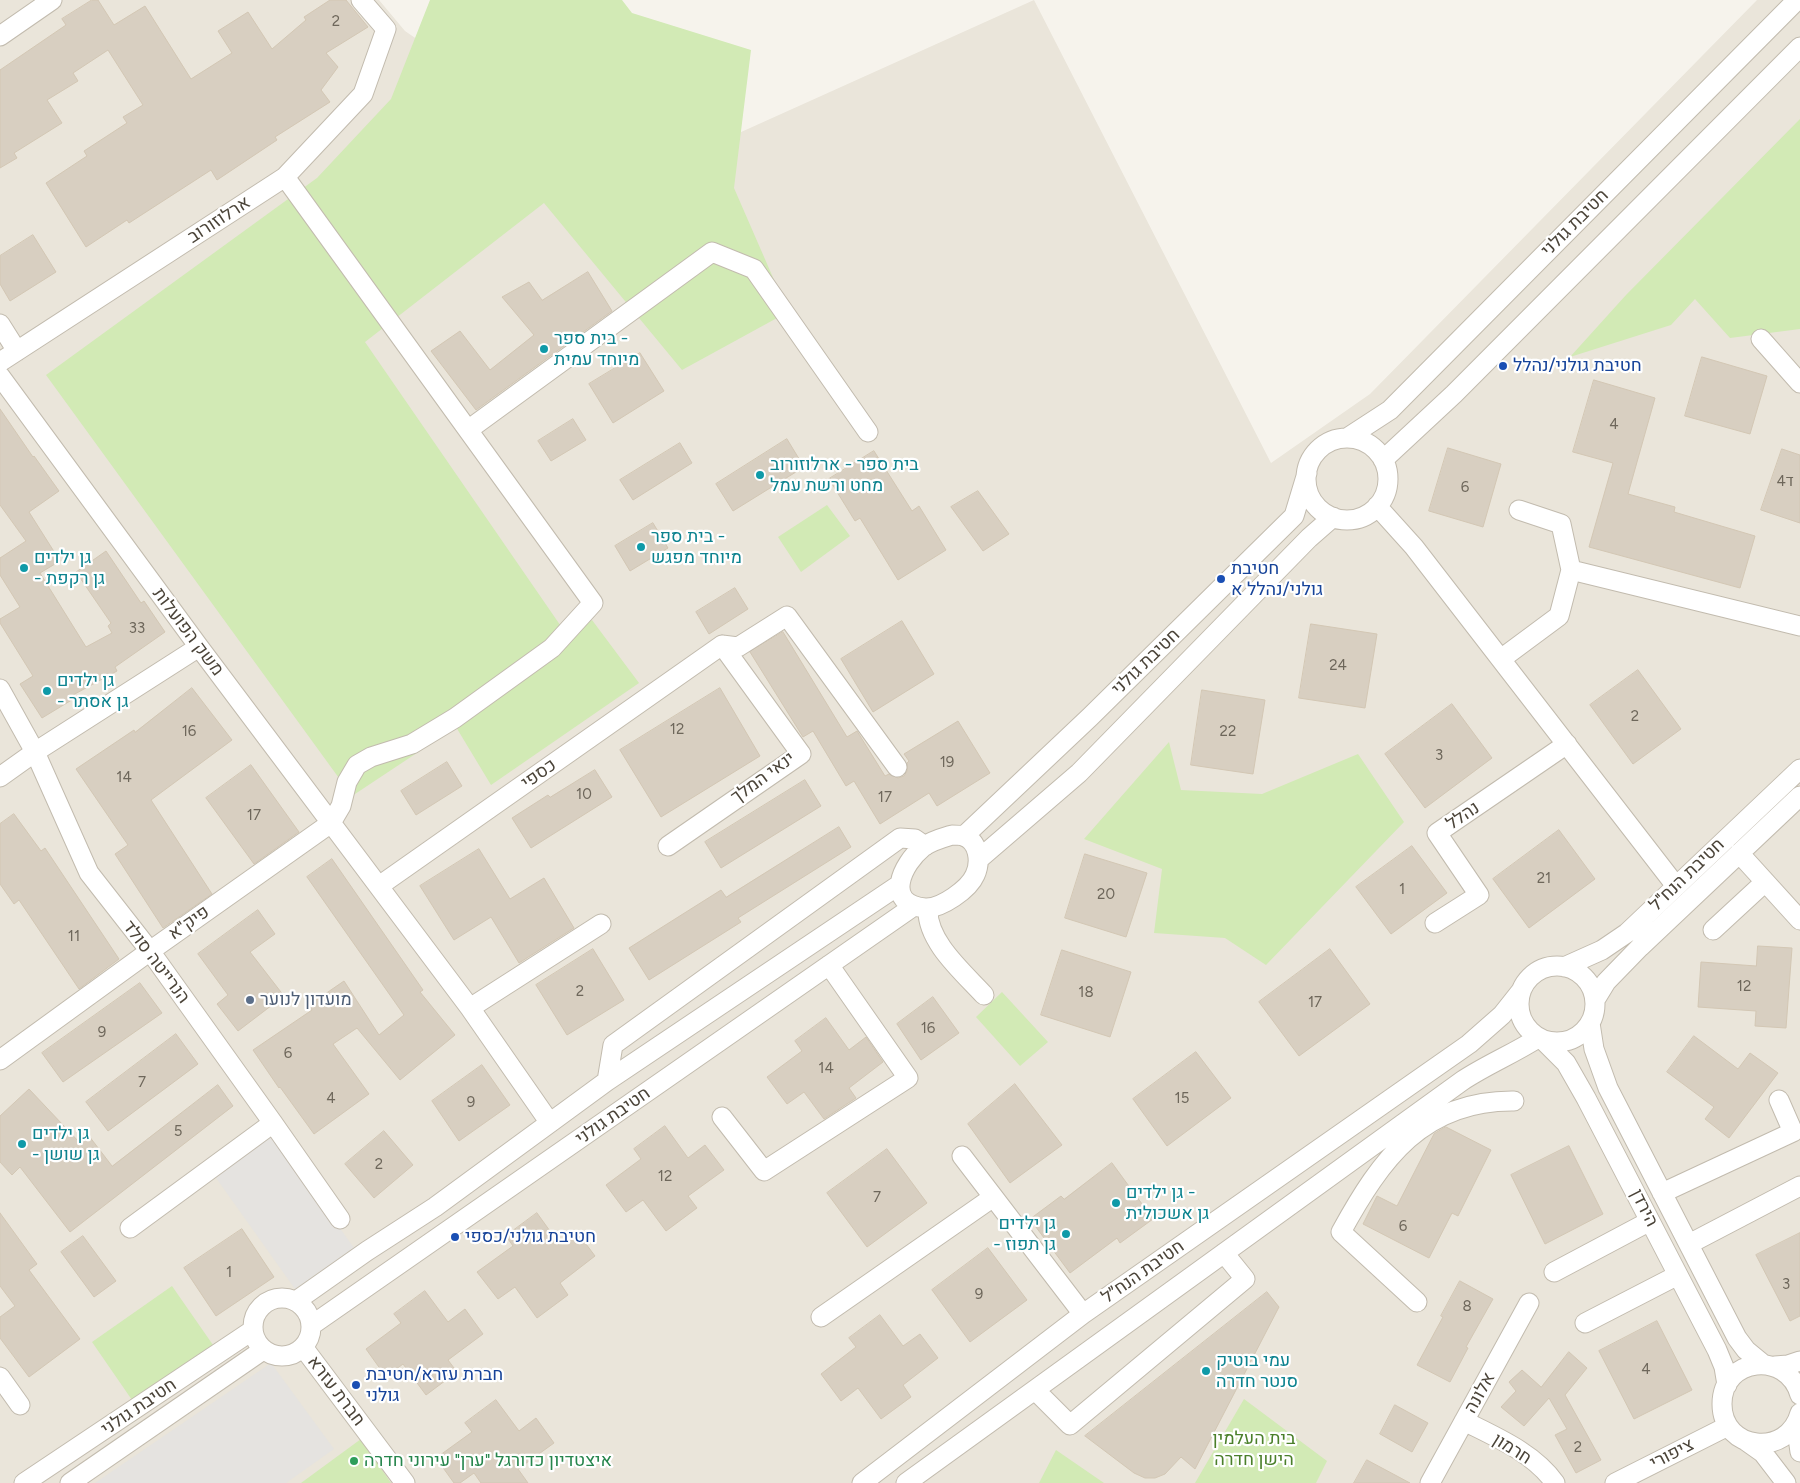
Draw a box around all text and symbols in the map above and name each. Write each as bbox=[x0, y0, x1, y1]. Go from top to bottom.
house number: 2 bbox=[332, 13, 340, 31]
street label: חטיבת גולני bbox=[1537, 185, 1613, 261]
street label: ארלוזורוב bbox=[184, 192, 254, 248]
place label: בית ספר - מיוחד עמית bbox=[554, 328, 639, 370]
marker: בית ספר - מיוחד עמית bbox=[538, 343, 550, 355]
place label: חטיבת גולני/נהלל bbox=[1513, 355, 1642, 377]
marker: חטיבת גולני/נהלל bbox=[1497, 360, 1509, 372]
house number: 4 bbox=[1609, 416, 1619, 434]
place label: בית ספר - ארלוזורוב מחט ורשת עמל bbox=[770, 454, 919, 496]
marker: בית ספר - ארלוזורוב מחט ורשת עמל bbox=[754, 469, 766, 481]
house number: 4ד bbox=[1776, 473, 1794, 491]
house number: 6 bbox=[1461, 479, 1469, 497]
place label: בית ספר - מיוחד מפגש bbox=[651, 526, 742, 568]
marker: בית ספר - מיוחד מפגש bbox=[635, 541, 647, 553]
place label: גן ילדים - גן רקפת bbox=[34, 547, 105, 590]
place label: חטיבת גולני/נהלל א bbox=[1231, 558, 1323, 600]
marker: גן ילדים - גן רקפת bbox=[18, 562, 30, 574]
marker: חטיבת גולני/נהלל א bbox=[1215, 573, 1227, 585]
street label: משק הפועלות bbox=[148, 584, 228, 680]
house number: 33 bbox=[129, 620, 145, 638]
street label: חטיבת גולני bbox=[1108, 624, 1184, 700]
house number: 24 bbox=[1329, 657, 1347, 675]
place label: גן ילדים - גן אסתר bbox=[57, 670, 129, 712]
marker: גן ילדים - גן אסתר bbox=[41, 685, 53, 697]
house number: 2 bbox=[1631, 708, 1639, 726]
house number: 12 bbox=[670, 721, 684, 739]
house number: 16 bbox=[182, 723, 196, 741]
house number: 22 bbox=[1220, 723, 1236, 741]
house number: 3 bbox=[1435, 747, 1443, 765]
street label: ינאי המלך bbox=[727, 748, 799, 808]
street label: כספי bbox=[517, 754, 561, 794]
house number: 19 bbox=[940, 754, 954, 772]
house number: 14 bbox=[116, 769, 132, 787]
house number: 10 bbox=[576, 786, 592, 804]
house number: 17 bbox=[878, 789, 892, 807]
street label: נהלל bbox=[1442, 797, 1484, 835]
house number: 17 bbox=[247, 807, 261, 825]
street label: חטיבת הנח"ל bbox=[1645, 834, 1729, 916]
house number: 21 bbox=[1537, 870, 1551, 888]
house number: 1 bbox=[1399, 881, 1405, 899]
house number: 20 bbox=[1097, 886, 1115, 904]
street label: פיק"א bbox=[164, 901, 214, 945]
street label: הנרייטה סולד bbox=[118, 916, 194, 1008]
house number: 11 bbox=[68, 928, 80, 946]
house number: 12 bbox=[1737, 978, 1751, 996]
house number: 2 bbox=[576, 983, 584, 1001]
house number: 18 bbox=[1078, 984, 1094, 1002]
place label: מועדון לנוער bbox=[260, 989, 352, 1011]
marker: מועדון לנוער bbox=[244, 994, 256, 1006]
house number: 17 bbox=[1308, 994, 1322, 1012]
house number: 16 bbox=[921, 1020, 935, 1038]
house number: 9 bbox=[98, 1024, 106, 1042]
house number: 6 bbox=[284, 1045, 292, 1063]
house number: 14 bbox=[818, 1060, 834, 1078]
house number: 7 bbox=[138, 1074, 146, 1092]
street label: חטיבת גולני bbox=[572, 1082, 654, 1150]
house number: 4 bbox=[326, 1090, 336, 1108]
house number: 15 bbox=[1175, 1090, 1189, 1108]
house number: 9 bbox=[467, 1094, 475, 1112]
place label: גן ילדים - גן שושן bbox=[32, 1123, 100, 1166]
house number: 5 bbox=[174, 1123, 182, 1141]
marker: גן ילדים - גן שושן bbox=[16, 1138, 28, 1150]
house number: 2 bbox=[375, 1156, 383, 1174]
house number: 12 bbox=[658, 1168, 672, 1186]
place label: גן ילדים - גן אשכולית bbox=[1126, 1182, 1209, 1224]
street label: הירדן bbox=[1625, 1186, 1663, 1230]
house number: 7 bbox=[873, 1189, 881, 1207]
marker: גן ילדים - גן אשכולית bbox=[1110, 1197, 1122, 1209]
place label: גן ילדים - גן תפוז bbox=[993, 1213, 1056, 1256]
house number: 6 bbox=[1399, 1218, 1407, 1236]
place label: חטיבת גולני/כספי bbox=[465, 1226, 596, 1248]
marker: גן ילדים - גן תפוז bbox=[1060, 1228, 1072, 1240]
marker: חטיבת גולני/כספי bbox=[449, 1231, 461, 1243]
street label: חטיבת הנח״ל bbox=[1098, 1236, 1188, 1308]
house number: 1 bbox=[226, 1264, 232, 1282]
house number: 3 bbox=[1782, 1276, 1790, 1294]
house number: 9 bbox=[975, 1286, 983, 1304]
house number: 8 bbox=[1462, 1298, 1472, 1316]
place label: עמי בוטיק סנטר חדרה bbox=[1216, 1350, 1298, 1392]
street label: חברת עזרא bbox=[303, 1352, 369, 1430]
house number: 4 bbox=[1641, 1361, 1651, 1379]
place label: חברת עזרא/חטיבת גולני bbox=[366, 1364, 503, 1406]
marker: עמי בוטיק סנטר חדרה bbox=[1200, 1365, 1212, 1377]
street label: אלונה bbox=[1460, 1369, 1500, 1417]
street label: חטיבת גולני bbox=[97, 1374, 181, 1440]
marker: חברת עזרא/חטיבת גולני bbox=[350, 1379, 362, 1391]
park label: בית העלמין הישן חדרה bbox=[1213, 1428, 1295, 1470]
street label: חרמון bbox=[1489, 1429, 1535, 1469]
street label: ציפורי bbox=[1647, 1434, 1697, 1474]
house number: 2 bbox=[1574, 1439, 1582, 1457]
place label: איצטדיון כדורגל "ערן" עירוני חדרה bbox=[364, 1450, 612, 1472]
marker: איצטדיון כדורגל "ערן" עירוני חדרה bbox=[348, 1455, 360, 1467]

